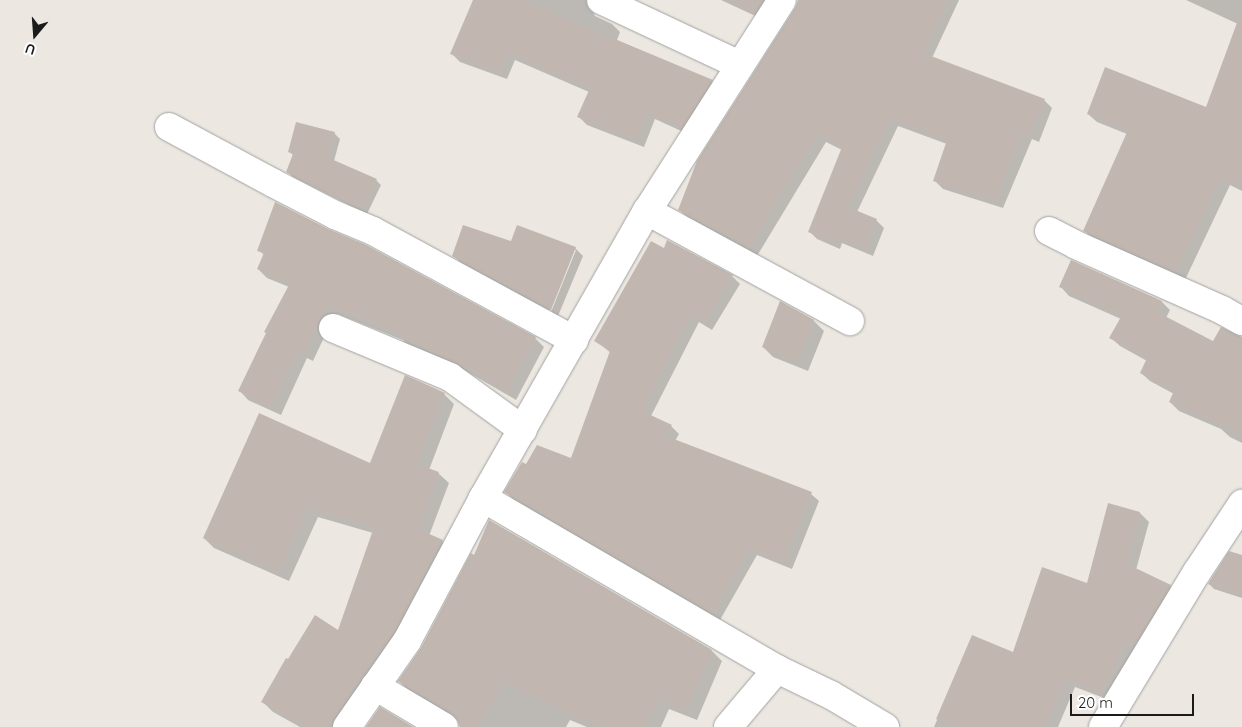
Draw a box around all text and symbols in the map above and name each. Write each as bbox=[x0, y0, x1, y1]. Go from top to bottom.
north arrow bbox=[10, 10, 60, 60]
text: U bbox=[23, 39, 38, 59]
scale bar bbox=[1072, 684, 1196, 716]
text: 20 m bbox=[1078, 693, 1113, 712]

